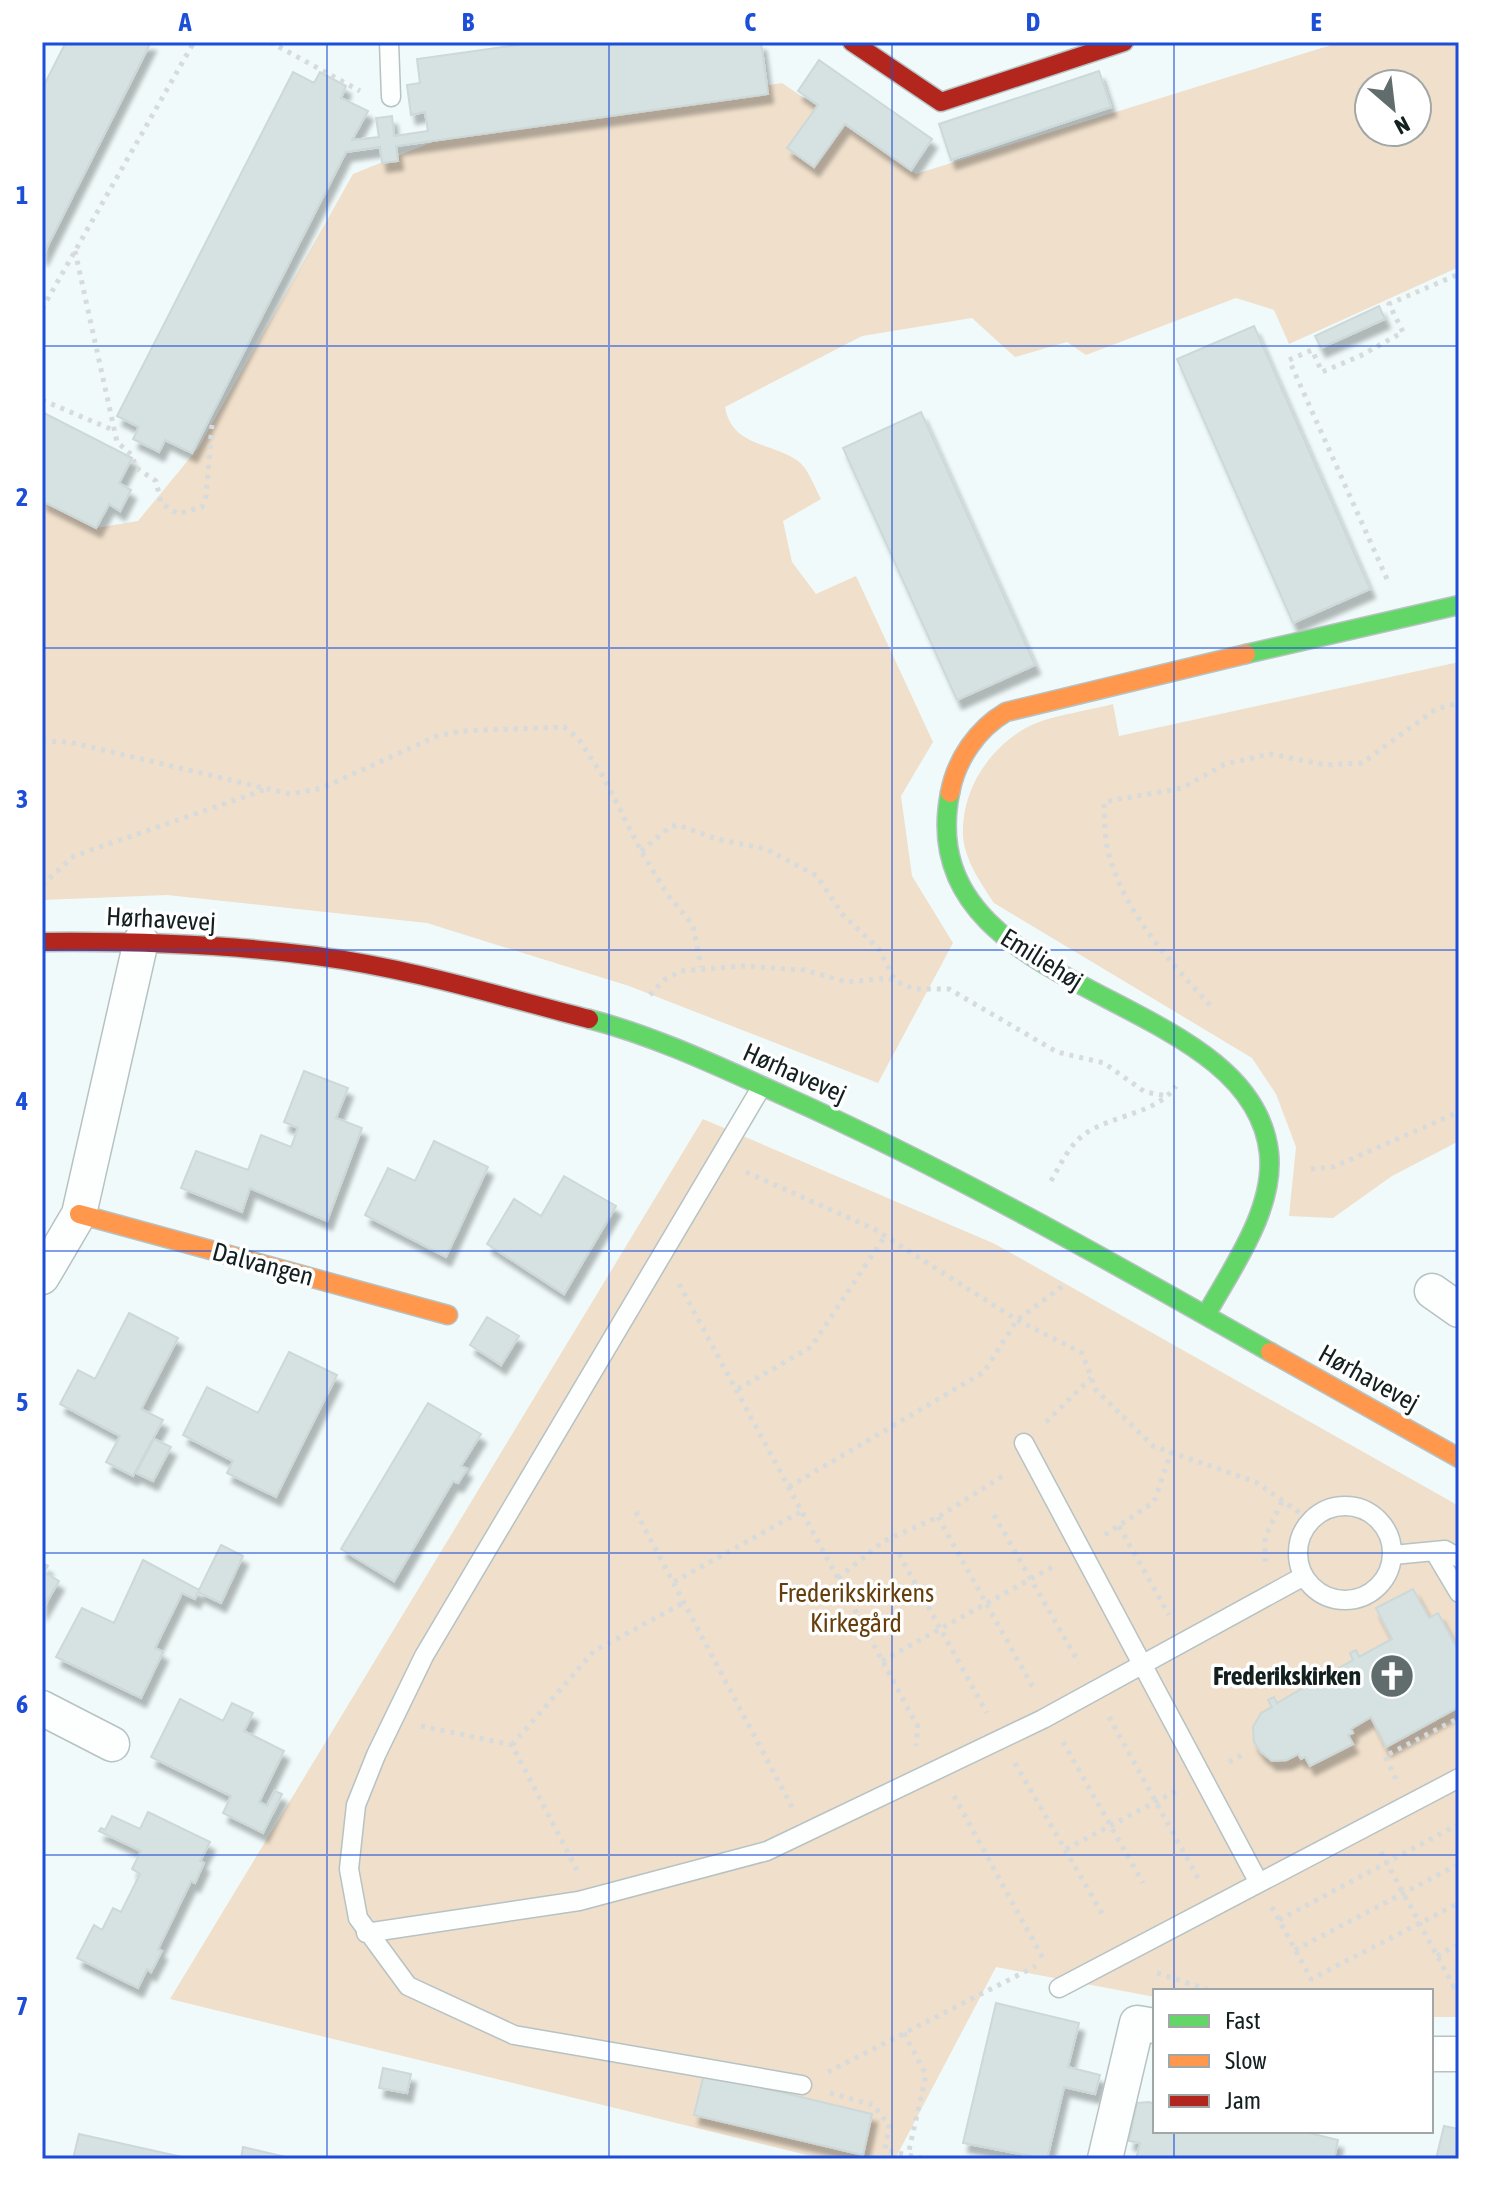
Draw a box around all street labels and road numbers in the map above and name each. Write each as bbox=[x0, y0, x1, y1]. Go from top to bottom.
street label: Hørhavevej bbox=[105, 901, 217, 937]
street label: Emiliehøj bbox=[995, 922, 1089, 996]
street label: Hørhavevej bbox=[739, 1037, 851, 1109]
street label: Dalvangen bbox=[209, 1236, 317, 1292]
street label: Hørhavevej bbox=[1314, 1338, 1424, 1418]

